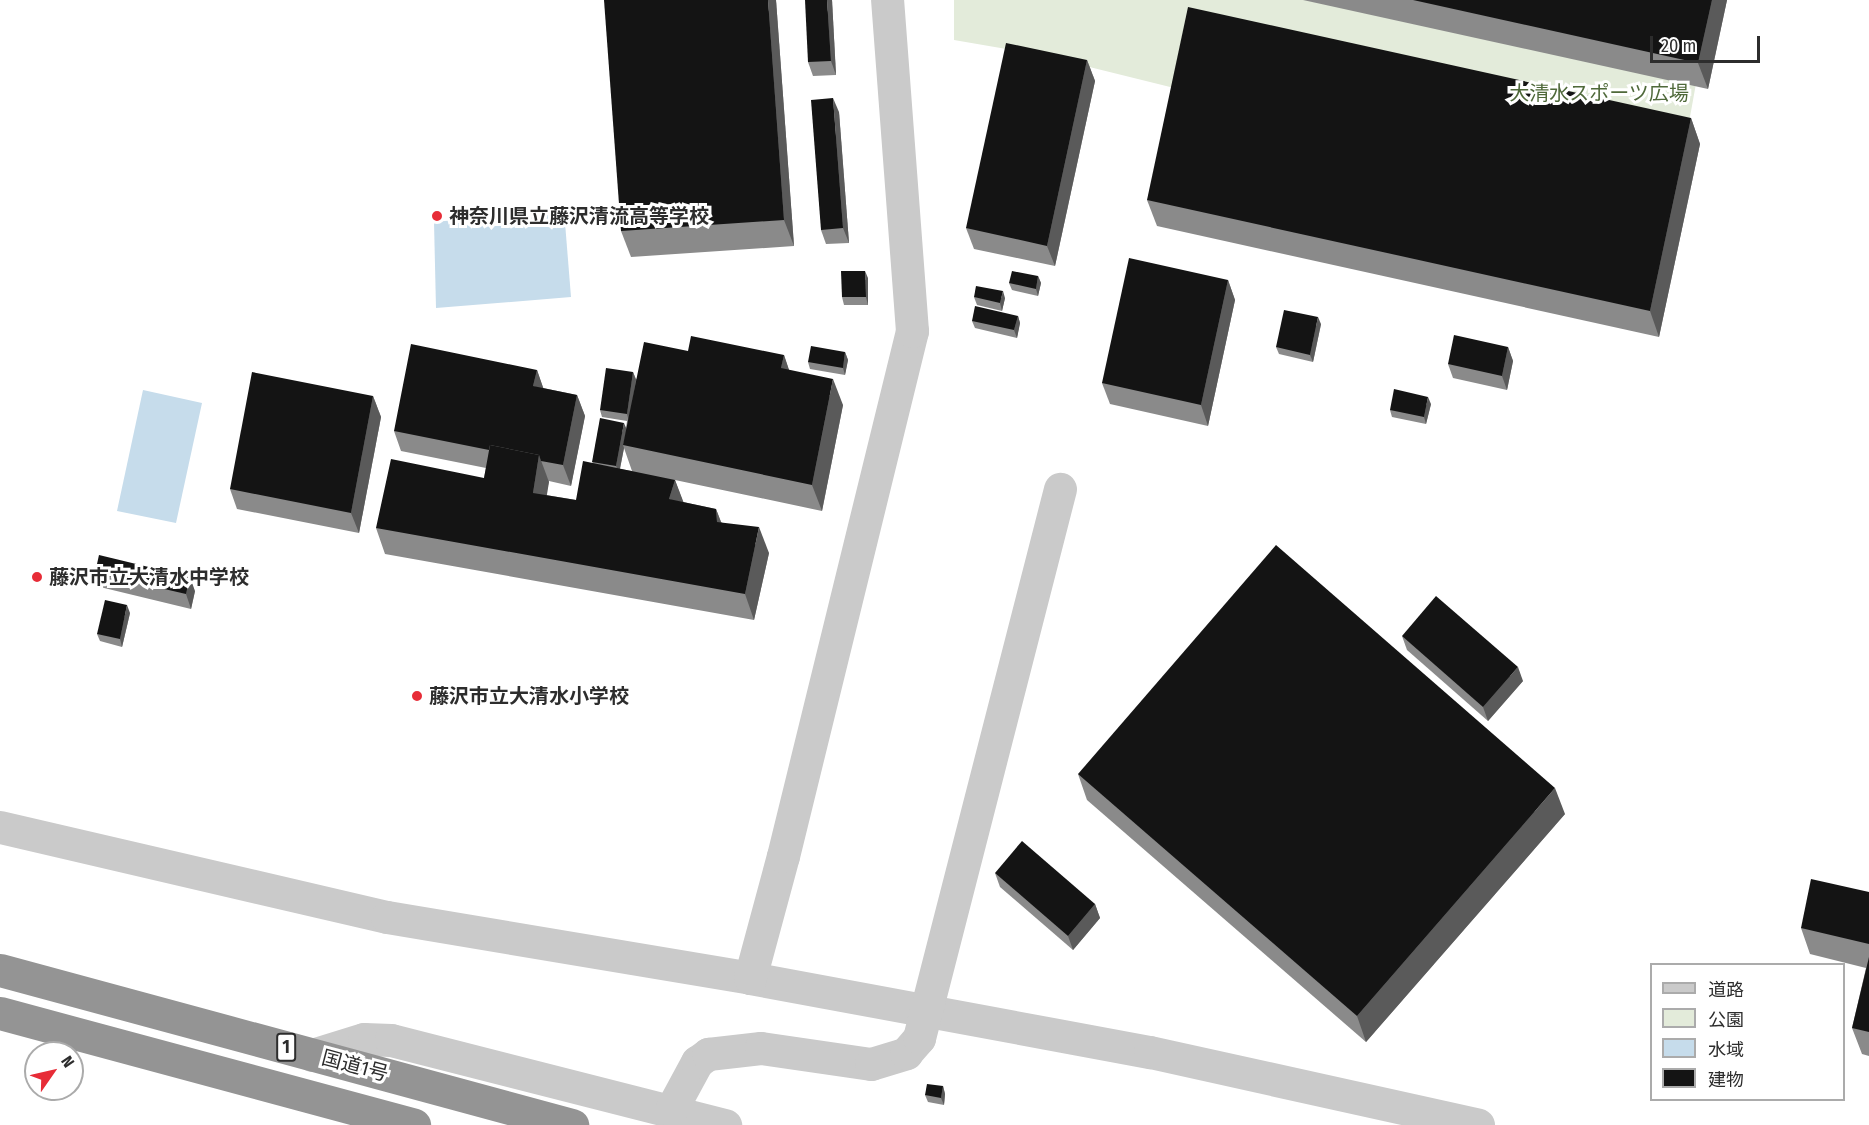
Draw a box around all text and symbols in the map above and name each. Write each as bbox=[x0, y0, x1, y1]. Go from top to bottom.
scale bar bbox=[1653, 24, 1762, 62]
text: 20 m bbox=[1661, 35, 1696, 57]
park label: 大清水スポーツ広場 bbox=[1509, 81, 1689, 105]
place label: 神奈川県立藤沢清流高等学校 bbox=[449, 204, 709, 228]
marker: 神奈川県立藤沢清流高等学校 bbox=[430, 209, 444, 223]
place label: 藤沢市立大清水中学校 bbox=[49, 565, 249, 589]
marker: 藤沢市立大清水中学校 bbox=[30, 570, 44, 584]
place label: 藤沢市立大清水小学校 bbox=[429, 684, 629, 708]
marker: 藤沢市立大清水小学校 bbox=[410, 689, 424, 703]
legend bbox=[1650, 963, 1845, 1101]
text: 道路 bbox=[1708, 979, 1744, 1001]
text: 公園 bbox=[1708, 1009, 1744, 1031]
road number: 1 bbox=[276, 1032, 296, 1062]
text: 水域 bbox=[1708, 1039, 1744, 1061]
north arrow bbox=[24, 1041, 84, 1101]
street label: 国道1号 bbox=[319, 1046, 391, 1086]
text: N bbox=[57, 1052, 78, 1071]
text: 建物 bbox=[1708, 1069, 1744, 1091]

